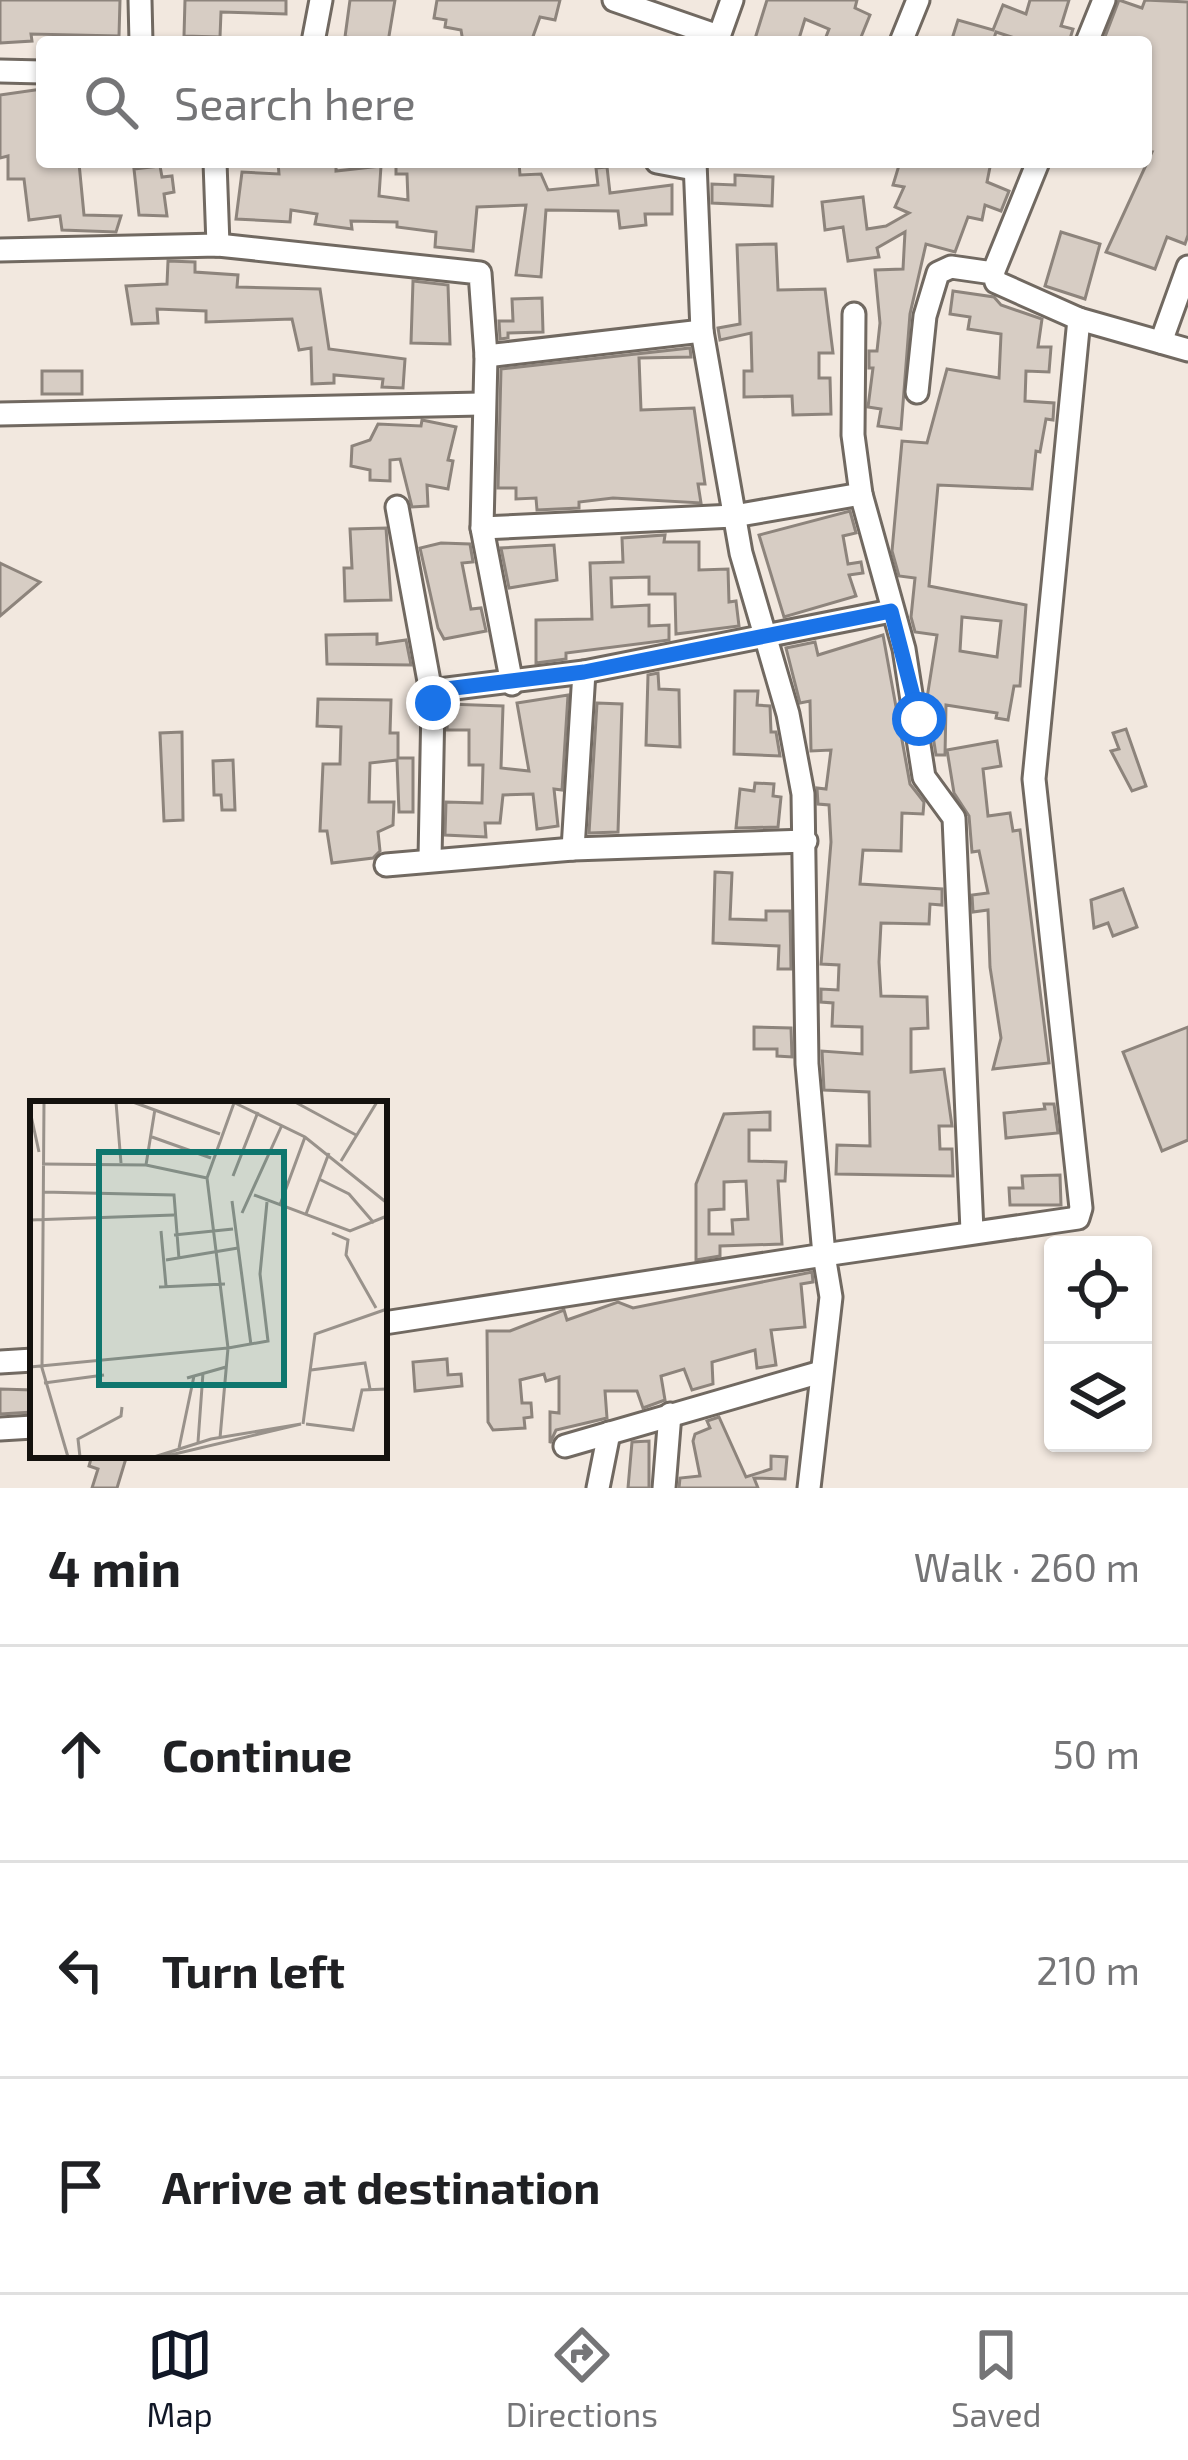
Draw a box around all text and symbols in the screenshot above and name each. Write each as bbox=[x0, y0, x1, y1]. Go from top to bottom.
search box bbox=[36, 36, 1152, 168]
icon: search bbox=[78, 69, 144, 135]
text: Search here bbox=[174, 75, 416, 129]
route end bbox=[406, 676, 460, 730]
route start bbox=[892, 692, 946, 746]
inset map bbox=[30, 1101, 387, 1458]
map controls bbox=[1044, 1236, 1152, 1452]
button: locate bbox=[1044, 1236, 1152, 1344]
button: layers bbox=[1044, 1344, 1152, 1452]
text: 4 min bbox=[48, 1536, 181, 1597]
text: Walk · 260 m bbox=[914, 1543, 1140, 1590]
icon: ahead bbox=[48, 1721, 114, 1787]
text: Continue bbox=[162, 1727, 352, 1781]
text: 50 m bbox=[1053, 1730, 1140, 1777]
icon: left bbox=[48, 1937, 114, 2003]
text: Turn left bbox=[162, 1943, 345, 1997]
text: 210 m bbox=[1036, 1946, 1140, 1993]
icon: arrive bbox=[48, 2153, 114, 2219]
text: Arrive at destination bbox=[162, 2159, 600, 2213]
tab: Map bbox=[147, 2322, 213, 2434]
tab: Directions bbox=[506, 2322, 658, 2434]
tab: Saved bbox=[951, 2322, 1041, 2434]

